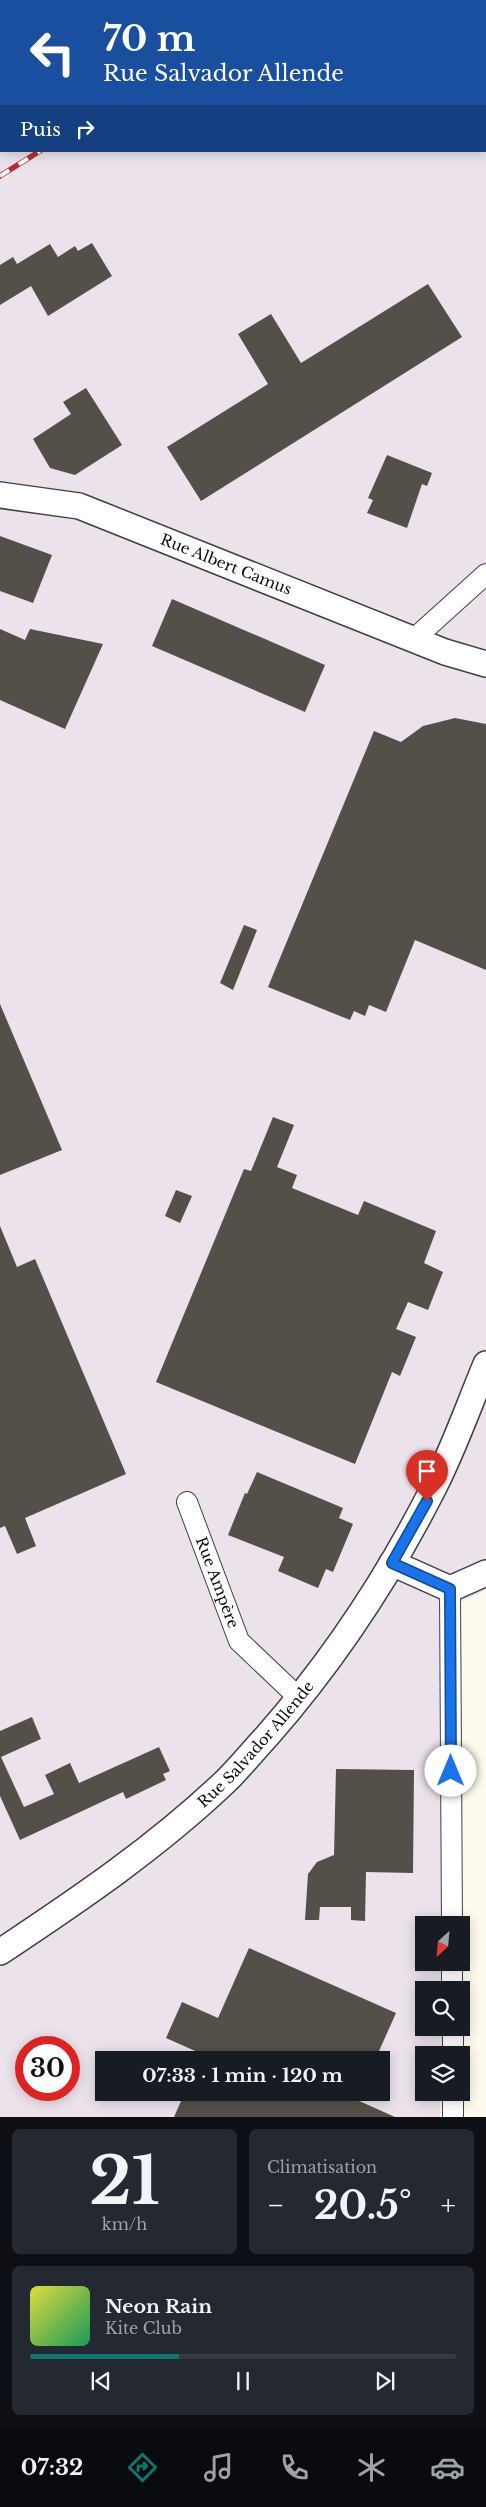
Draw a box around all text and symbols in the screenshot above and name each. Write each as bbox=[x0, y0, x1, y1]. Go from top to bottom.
text: 70 m bbox=[103, 17, 196, 60]
icon: left bbox=[20, 20, 85, 85]
text: Rue Salvador Allende bbox=[103, 60, 344, 87]
icon: right bbox=[71, 115, 99, 143]
text: Puis bbox=[20, 118, 61, 141]
street label: Rue Albert Camus bbox=[158, 529, 295, 599]
pin bbox=[406, 1450, 448, 1501]
icon: arrive bbox=[413, 1457, 441, 1485]
street label: Rue Ampère bbox=[192, 1534, 243, 1631]
street label: Rue Salvador Allende bbox=[194, 1677, 318, 1811]
position arrow bbox=[424, 1744, 476, 1796]
north arrow bbox=[415, 1916, 470, 1971]
map controls bbox=[415, 1916, 470, 2101]
button: search bbox=[415, 1981, 470, 2036]
speed limit sign: 30 bbox=[15, 2036, 80, 2101]
button: layers bbox=[415, 2046, 470, 2101]
text: 07:33 · 1 min · 120 m bbox=[142, 2064, 343, 2087]
text: 21 bbox=[89, 2141, 160, 2222]
text: Climatisation bbox=[267, 2157, 377, 2177]
text: 20.5° bbox=[314, 2182, 412, 2229]
text: − bbox=[267, 2188, 285, 2223]
text: + bbox=[441, 2188, 456, 2223]
text: km/h bbox=[102, 2214, 147, 2234]
text: Neon Rain bbox=[105, 2295, 212, 2318]
text: Kite Club bbox=[105, 2318, 182, 2338]
icon: previous bbox=[87, 2367, 115, 2395]
icon: pause bbox=[229, 2367, 257, 2395]
icon: next bbox=[371, 2367, 399, 2395]
icon: directions bbox=[125, 2450, 160, 2485]
icon: music bbox=[201, 2450, 236, 2485]
icon: phone bbox=[277, 2450, 312, 2485]
icon: climate bbox=[354, 2450, 389, 2485]
icon: car bbox=[430, 2450, 465, 2485]
text: 07:32 bbox=[21, 2454, 83, 2481]

